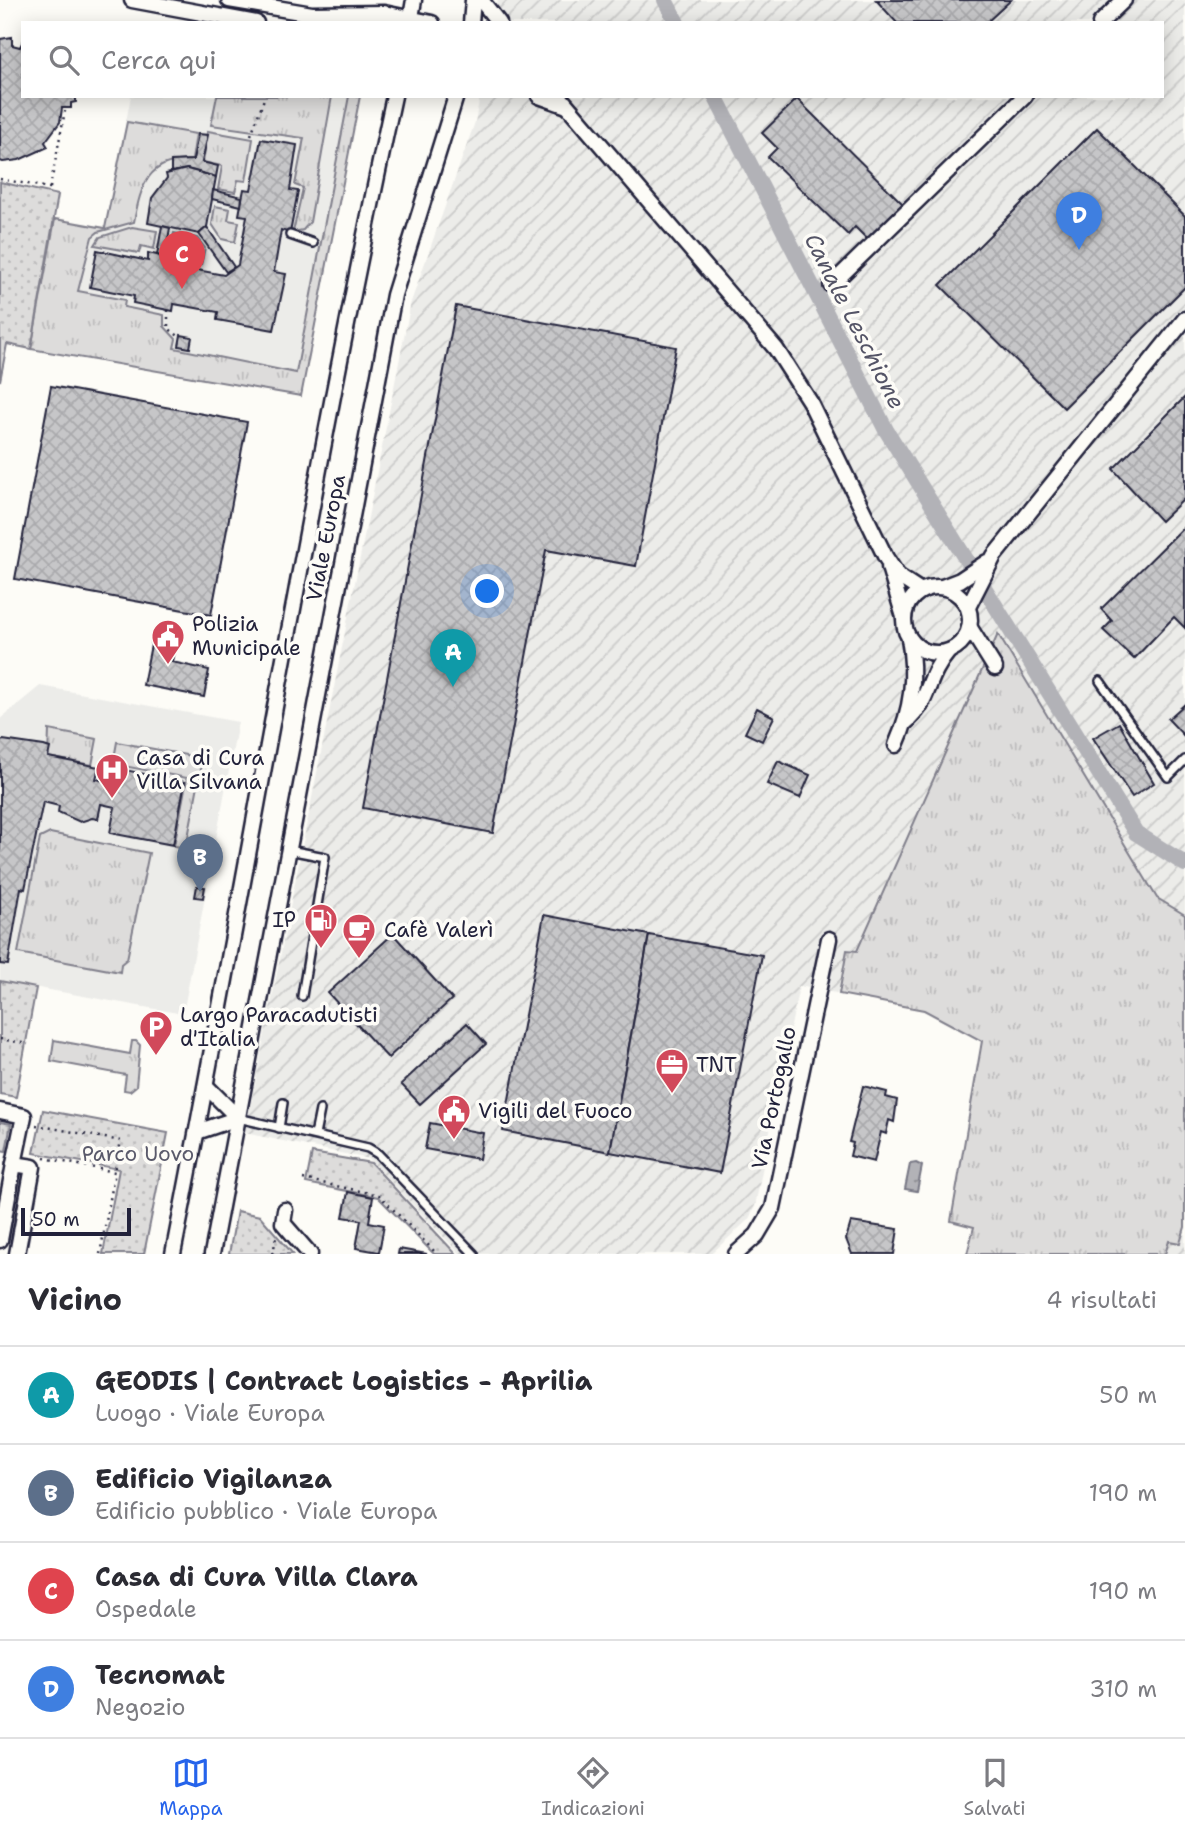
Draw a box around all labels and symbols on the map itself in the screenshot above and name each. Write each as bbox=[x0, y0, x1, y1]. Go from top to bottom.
pin: D bbox=[1056, 192, 1102, 250]
water label: Canale Leschione bbox=[798, 228, 912, 414]
pin: C bbox=[159, 231, 205, 289]
street label: Viale Europa bbox=[300, 472, 352, 604]
your location bbox=[470, 574, 504, 608]
place label: Polizia Municipale bbox=[192, 610, 301, 662]
public building icon: Polizia Municipale bbox=[149, 617, 187, 666]
pin: A bbox=[430, 629, 476, 687]
place label: Casa di Cura Villa Silvana bbox=[136, 744, 264, 796]
hospital icon: Casa di Cura Villa Silvana bbox=[93, 751, 131, 800]
pin: B bbox=[177, 834, 223, 892]
fuel station icon: IP bbox=[302, 901, 340, 950]
place label: IP bbox=[272, 906, 296, 934]
cafe icon: Cafè Valerì bbox=[340, 911, 378, 960]
place label: Cafè Valerì bbox=[384, 916, 494, 944]
place label: Largo Paracadutisti d'Italia bbox=[180, 1001, 378, 1053]
parking icon: Largo Paracadutisti d'Italia bbox=[137, 1008, 175, 1057]
street label: Via Portogallo bbox=[745, 1024, 803, 1172]
office icon: TNT bbox=[653, 1046, 691, 1095]
place label: TNT bbox=[696, 1051, 737, 1079]
public building icon: Vigili del Fuoco bbox=[435, 1092, 473, 1141]
place label: Vigili del Fuoco bbox=[478, 1097, 632, 1125]
park label: Parco Uovo bbox=[82, 1140, 194, 1168]
scale bar bbox=[21, 1205, 131, 1237]

